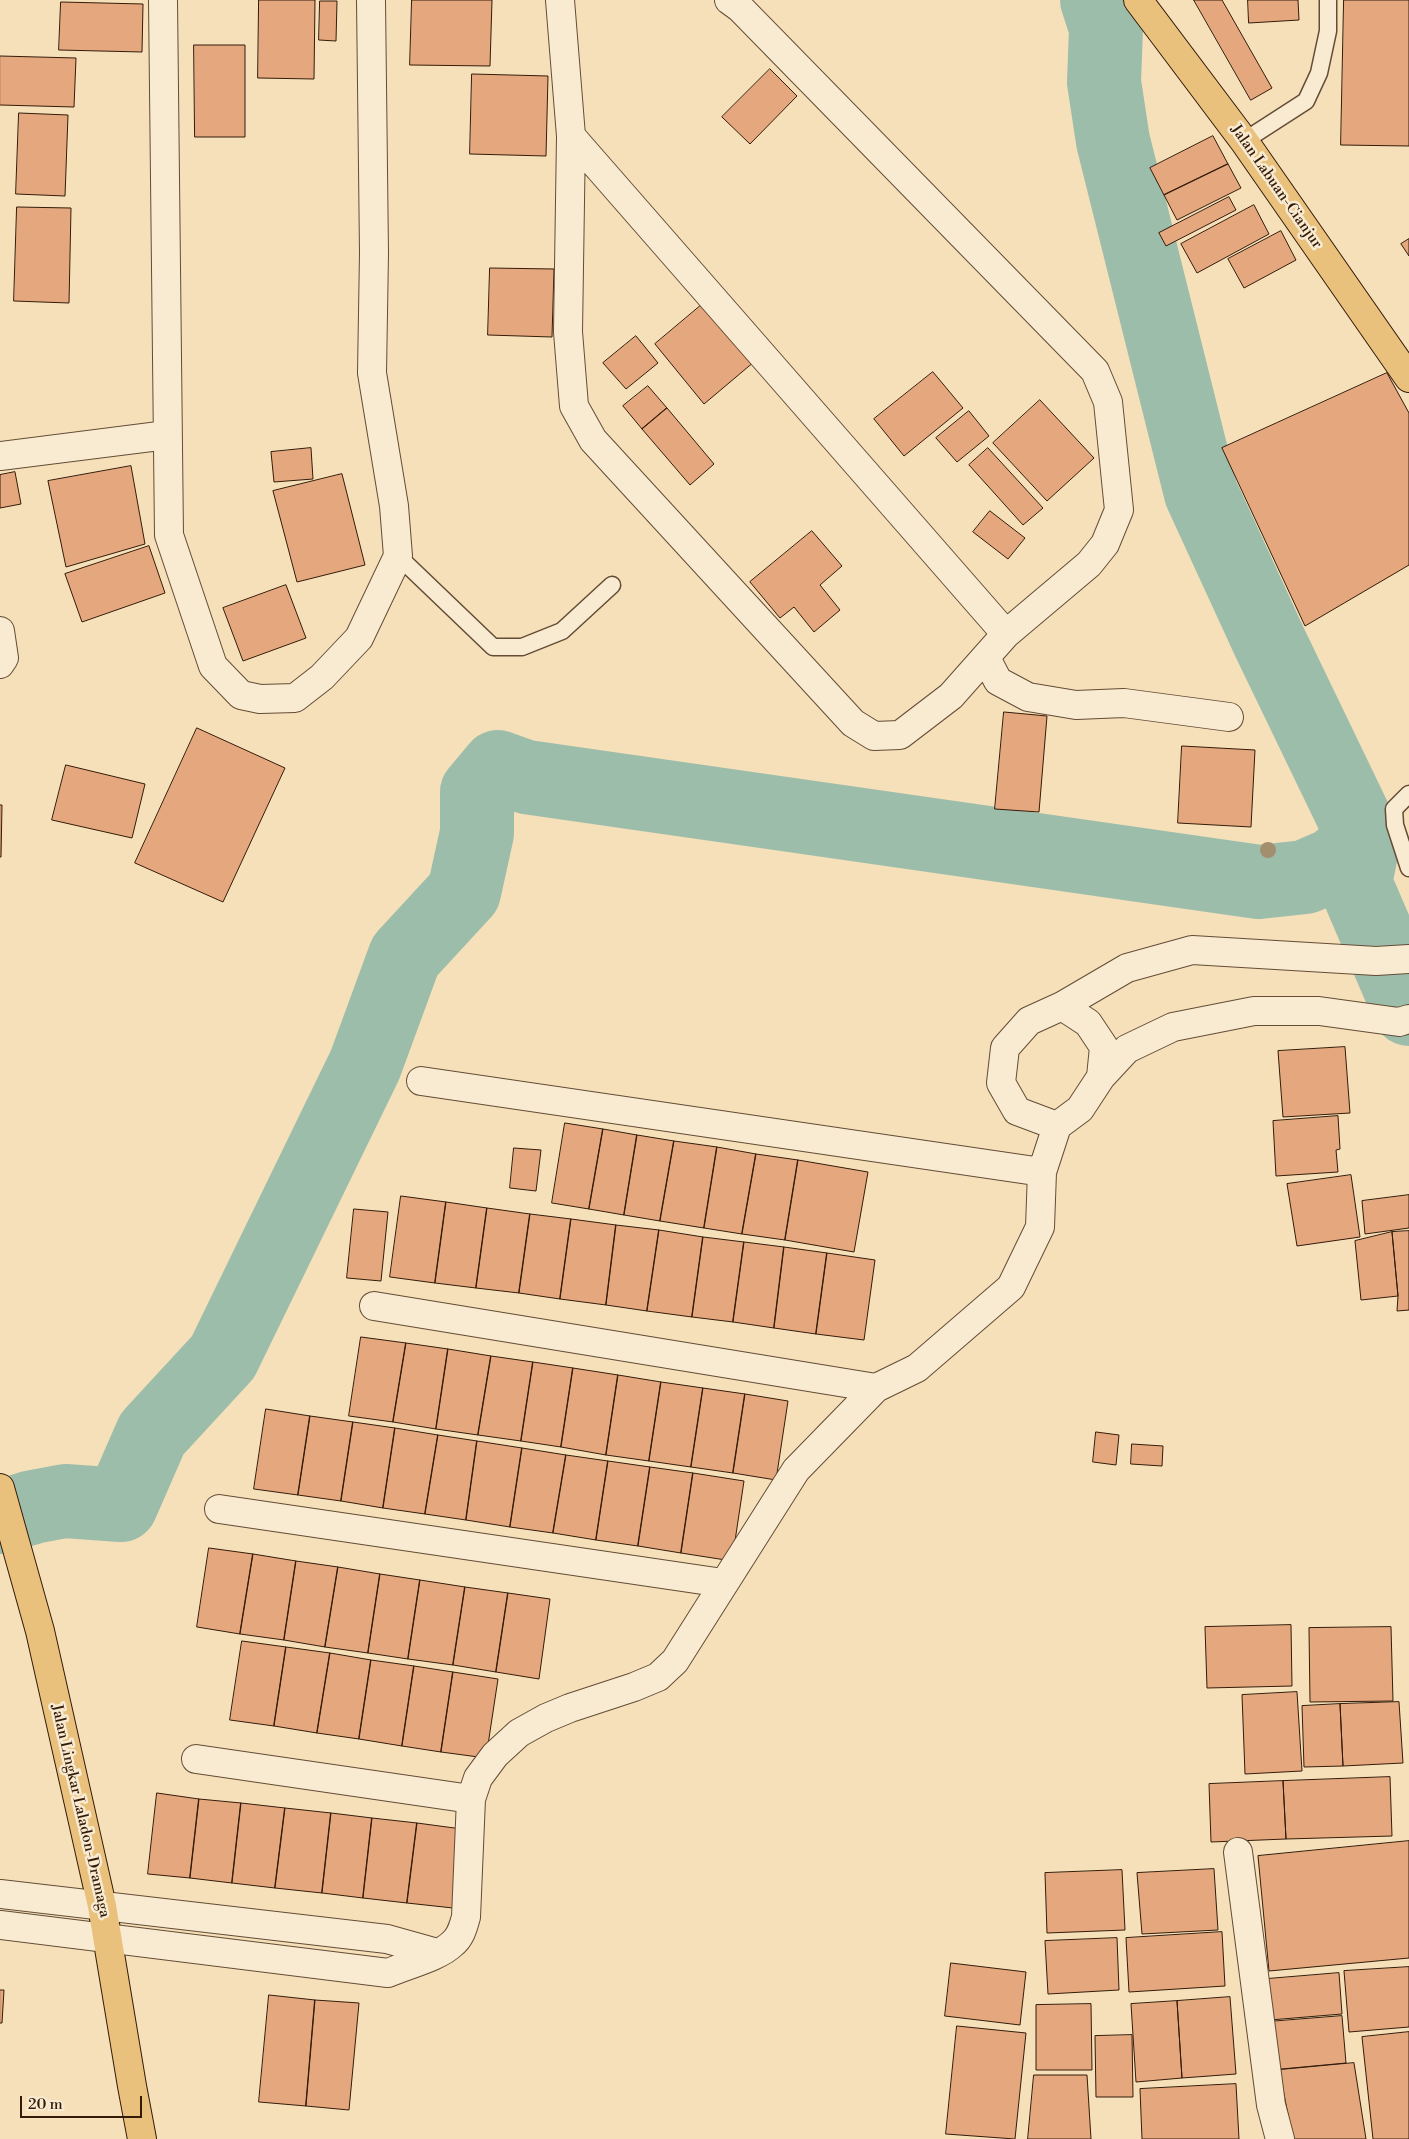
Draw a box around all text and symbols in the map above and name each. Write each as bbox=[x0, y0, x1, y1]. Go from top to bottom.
street label: Jalan Labuan-Cianjur bbox=[1226, 122, 1326, 252]
street label: Jalan Lingkar Laladon-Dramaga bbox=[47, 1703, 113, 1919]
scale bar bbox=[22, 2086, 145, 2118]
text: 20 m bbox=[28, 2095, 63, 2114]

